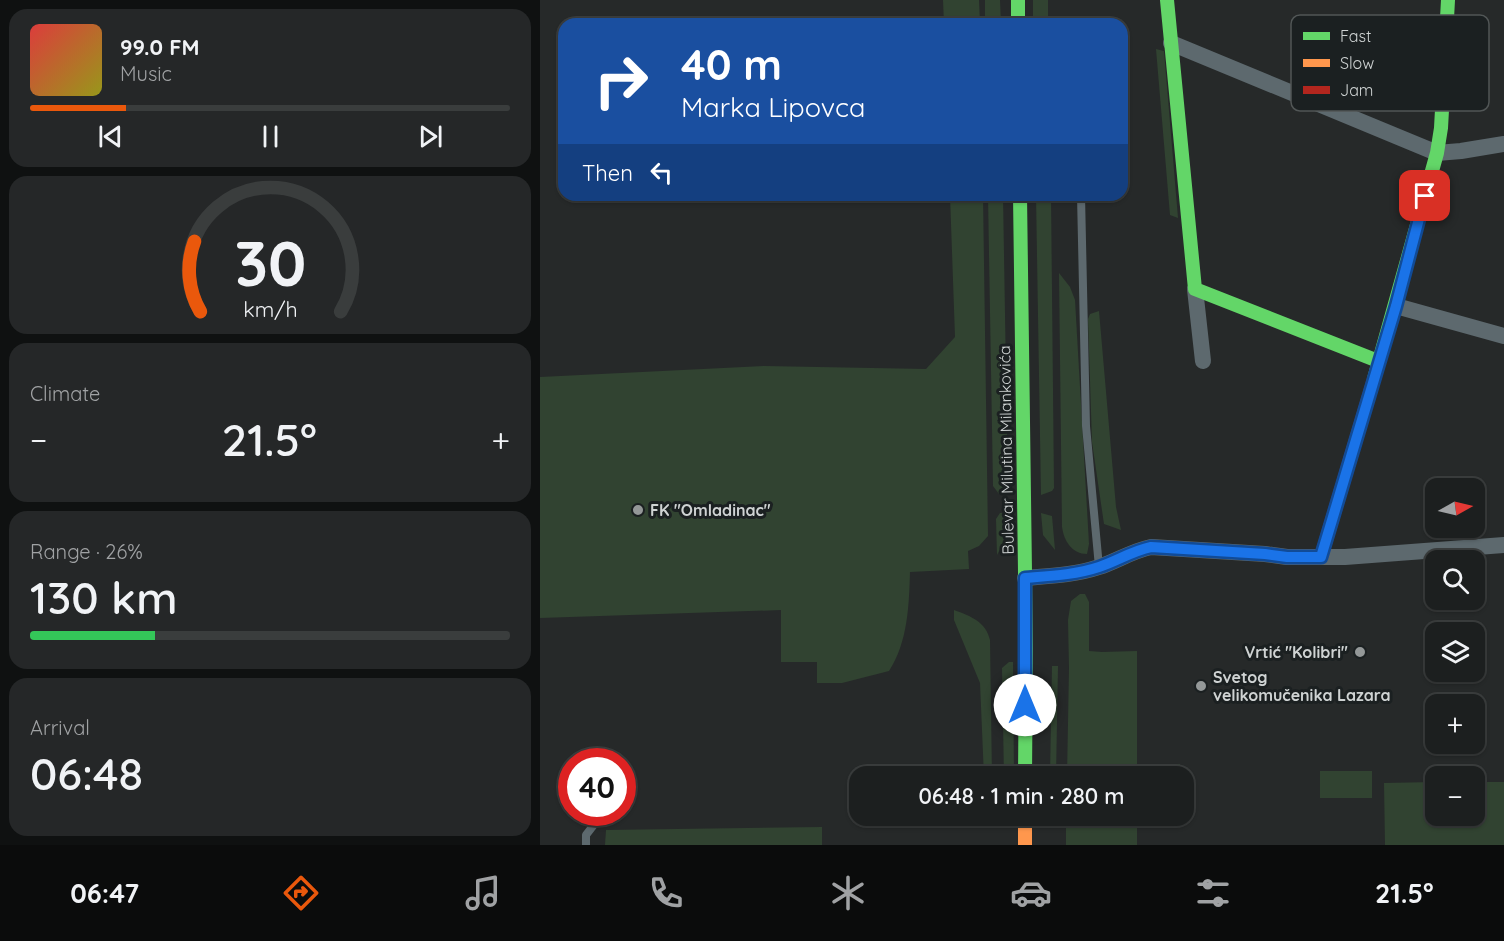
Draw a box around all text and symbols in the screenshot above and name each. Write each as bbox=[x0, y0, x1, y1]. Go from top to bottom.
legend bbox=[1291, 15, 1489, 111]
text: Fast bbox=[1340, 26, 1371, 46]
text: 99.0 FM bbox=[120, 33, 200, 61]
text: 40 m bbox=[681, 38, 782, 91]
icon: right bbox=[582, 42, 660, 120]
text: Slow bbox=[1340, 53, 1374, 73]
text: Music bbox=[120, 61, 172, 86]
text: Jam bbox=[1340, 80, 1373, 100]
text: Marka Lipovca bbox=[681, 90, 865, 124]
icon: previous bbox=[94, 120, 127, 153]
icon: pause bbox=[254, 120, 287, 153]
icon: next bbox=[414, 120, 447, 153]
icon: left bbox=[645, 156, 678, 189]
text: Then bbox=[582, 159, 633, 187]
pin bbox=[1399, 170, 1450, 221]
icon: arrive bbox=[1408, 179, 1441, 212]
text: 30 bbox=[234, 224, 306, 302]
text: km/h bbox=[243, 297, 297, 323]
street label: Bulevar Milutina Milankovića bbox=[994, 345, 1018, 555]
text: Climate bbox=[30, 381, 100, 406]
text: 21.5° bbox=[222, 411, 317, 467]
text: − bbox=[30, 419, 47, 460]
text: + bbox=[491, 419, 510, 460]
north arrow bbox=[1425, 478, 1485, 538]
map controls bbox=[1425, 478, 1485, 826]
place label: FK "Omladinac" bbox=[650, 500, 771, 520]
marker: FK "Omladinac" bbox=[631, 503, 645, 517]
text: Range · 26% bbox=[30, 539, 143, 564]
button: search bbox=[1425, 550, 1485, 610]
text: 130 km bbox=[30, 569, 178, 625]
button: layers bbox=[1425, 622, 1485, 682]
place label: Vrtić "Kolibri" bbox=[1245, 642, 1348, 662]
marker: Vrtić "Kolibri" bbox=[1353, 645, 1367, 659]
place label: Svetog velikomučenika Lazara bbox=[1213, 667, 1391, 705]
position arrow bbox=[993, 673, 1057, 737]
marker: Svetog velikomučenika Lazara bbox=[1194, 679, 1208, 693]
button: + bbox=[1425, 694, 1485, 754]
text: Arrival bbox=[30, 715, 90, 740]
text: 06:48 bbox=[30, 745, 143, 801]
speed limit sign: 40 bbox=[558, 748, 636, 826]
button: − bbox=[1425, 766, 1485, 826]
text: 06:48 · 1 min · 280 m bbox=[918, 782, 1125, 810]
icon: directions bbox=[280, 872, 322, 914]
icon: music bbox=[462, 872, 504, 914]
icon: phone bbox=[645, 872, 687, 914]
icon: climate bbox=[827, 872, 869, 914]
icon: car bbox=[1010, 872, 1052, 914]
icon: filters bbox=[1192, 872, 1234, 914]
text: 06:47 bbox=[70, 876, 139, 910]
text: 21.5° bbox=[1375, 876, 1434, 910]

